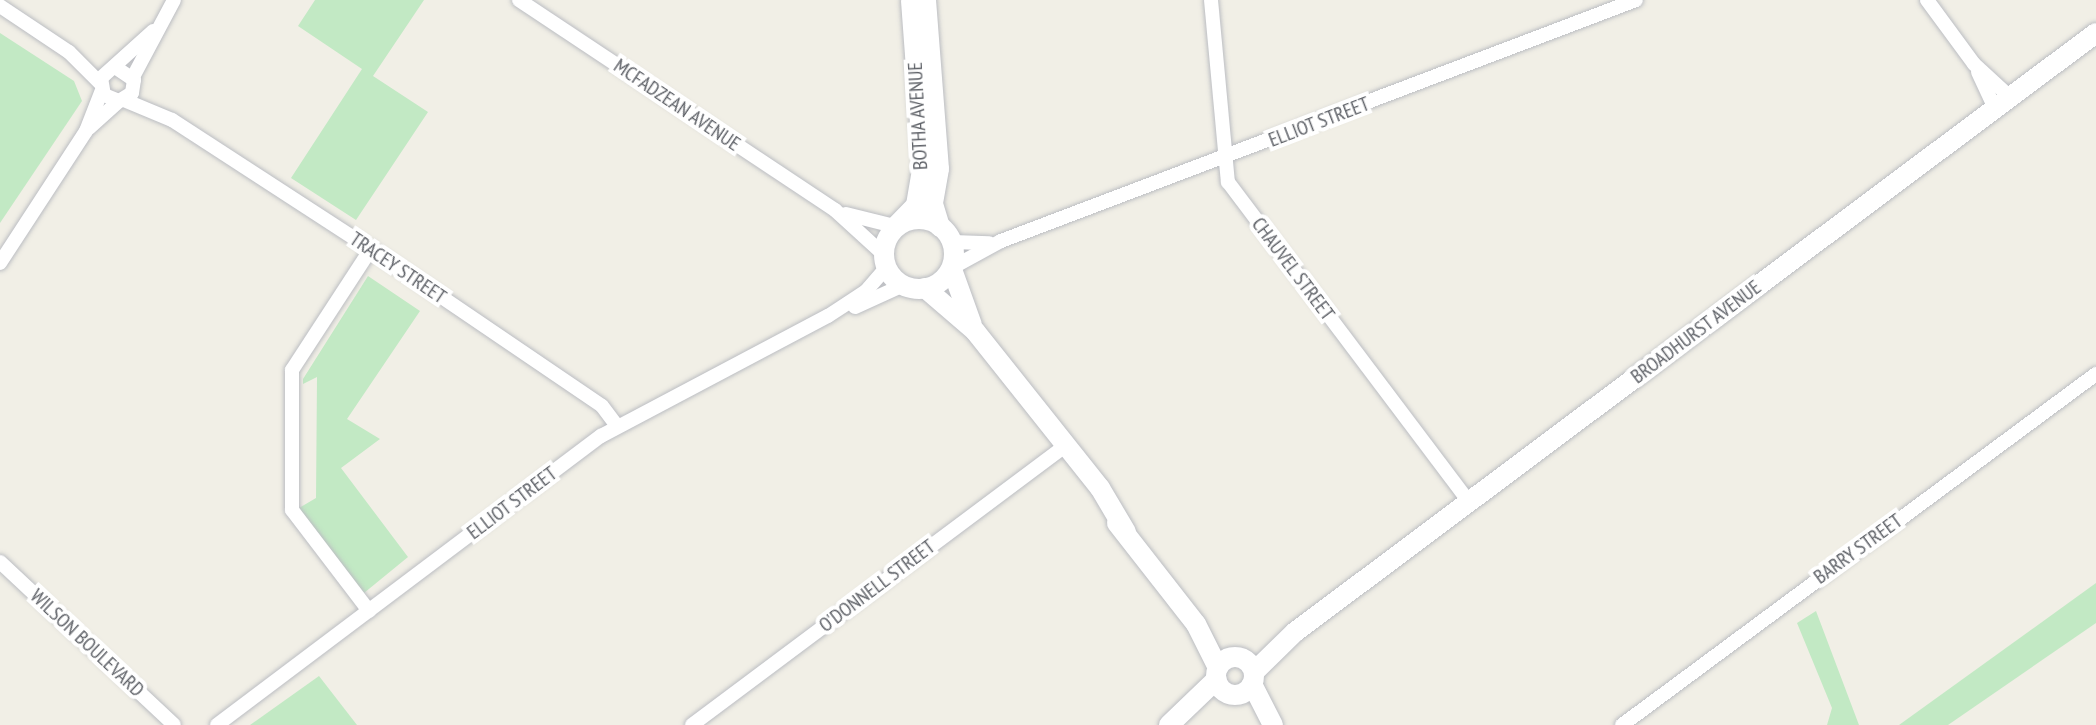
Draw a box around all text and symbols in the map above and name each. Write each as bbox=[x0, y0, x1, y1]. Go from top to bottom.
street label: MCFADZEAN AVENUE bbox=[609, 54, 745, 156]
street label: BOTHA AVENUE bbox=[903, 61, 933, 171]
street label: ELLIOT STREET bbox=[1265, 92, 1373, 152]
street label: CHAUVEL STREET bbox=[1246, 213, 1340, 325]
street label: TRACEY STREET bbox=[345, 227, 451, 309]
street label: BROADHURST AVENUE bbox=[1626, 275, 1766, 389]
street label: ELLIOT STREET bbox=[462, 461, 562, 545]
street label: BARRY STREET bbox=[1809, 509, 1907, 589]
street label: O'DONNELL STREET bbox=[814, 534, 940, 638]
street label: WILSON BOULEVARD bbox=[25, 584, 149, 702]

